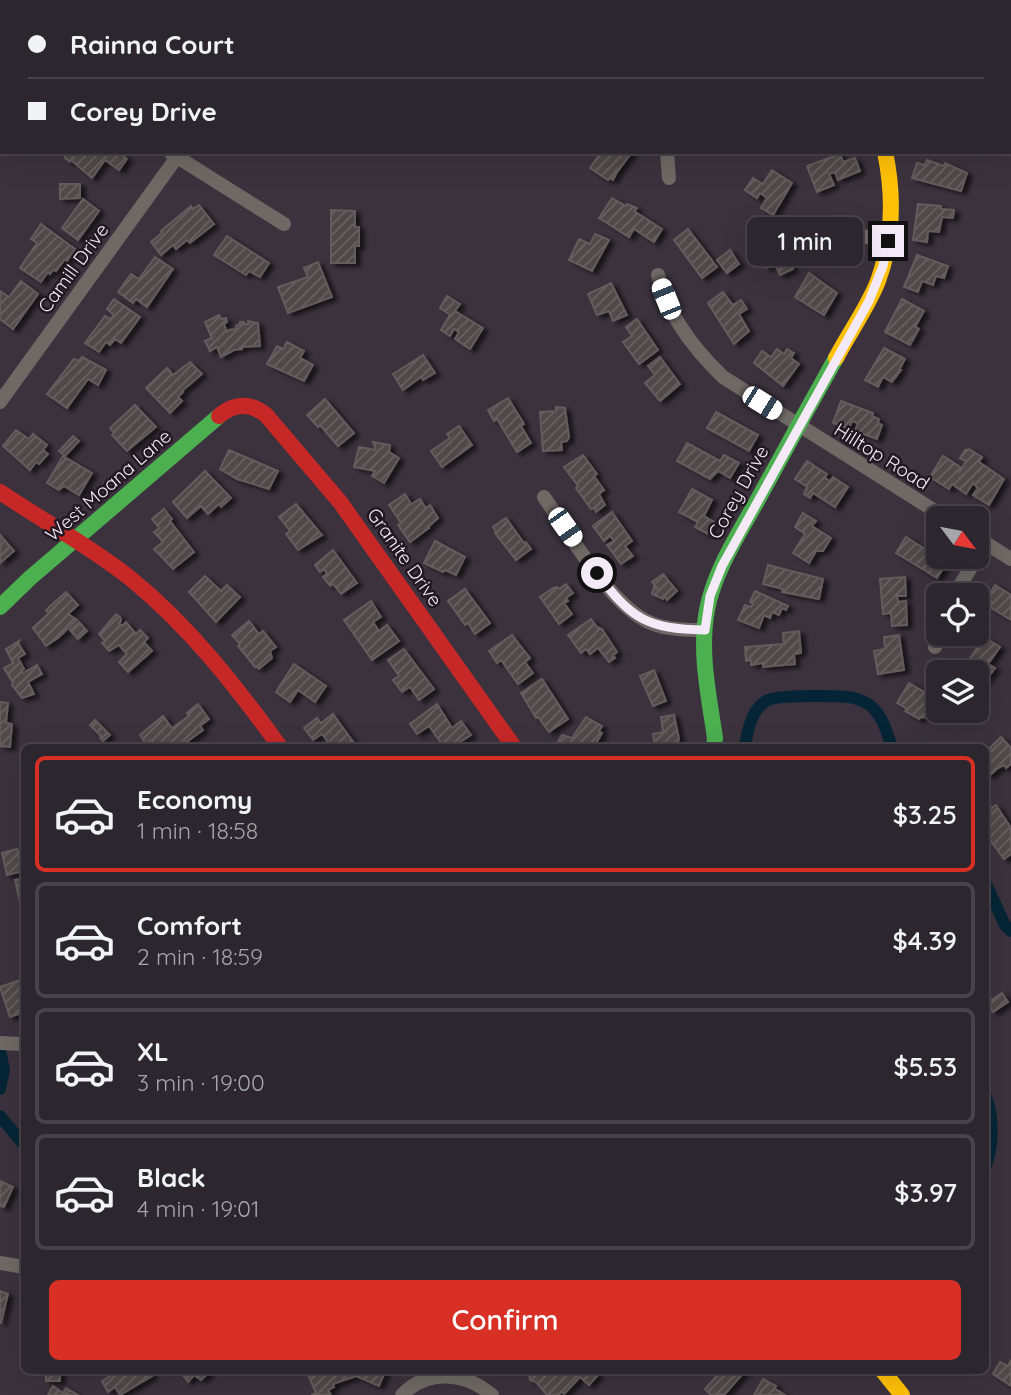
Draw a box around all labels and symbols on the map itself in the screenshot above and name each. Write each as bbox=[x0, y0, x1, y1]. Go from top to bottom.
callout: 1 min bbox=[748, 216, 864, 266]
street label: Camill Drive bbox=[32, 218, 114, 318]
route end bbox=[872, 225, 904, 257]
car bbox=[649, 276, 684, 322]
car bbox=[739, 383, 786, 423]
street label: Hilltop Road bbox=[830, 417, 934, 495]
street label: West Moana Lane bbox=[40, 424, 176, 546]
street label: Corey Drive bbox=[703, 441, 773, 543]
street label: Granite Drive bbox=[362, 503, 448, 611]
car bbox=[545, 504, 586, 550]
north arrow bbox=[926, 506, 989, 569]
route start bbox=[581, 557, 613, 589]

